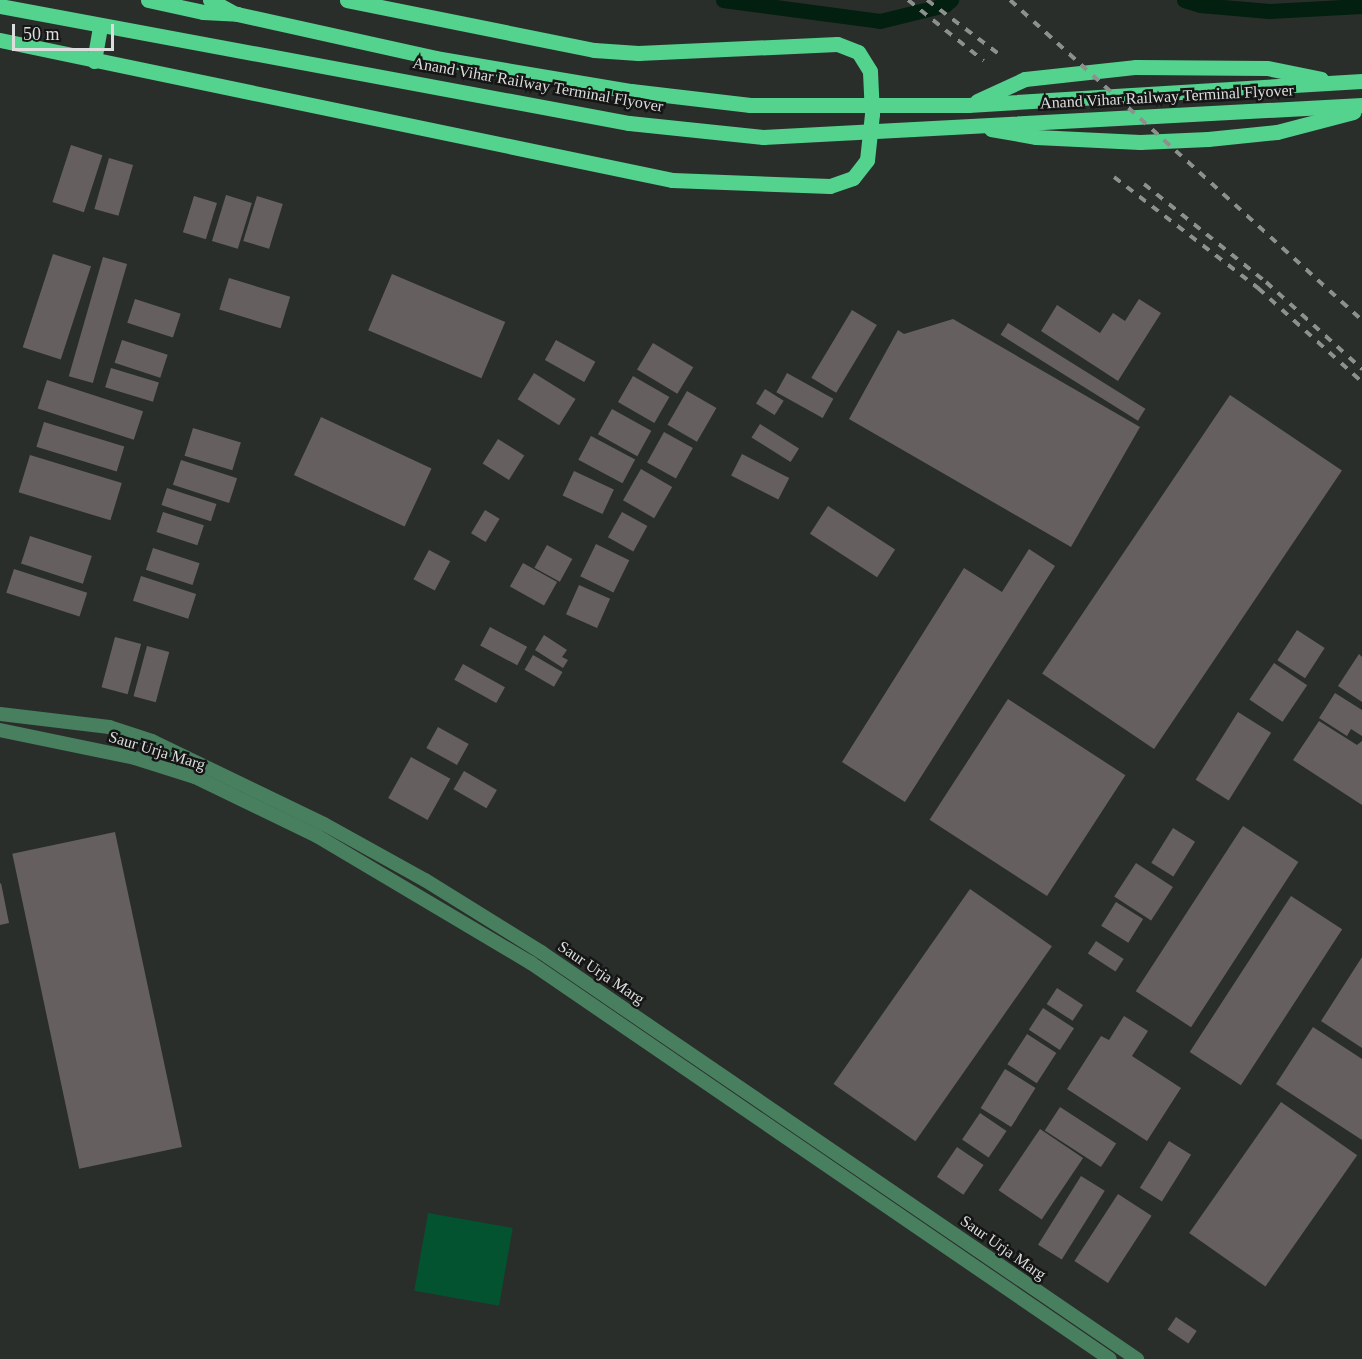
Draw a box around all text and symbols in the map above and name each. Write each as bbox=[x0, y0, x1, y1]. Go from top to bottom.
scale bar bbox=[15, 12, 117, 50]
text: 50 m bbox=[23, 24, 60, 44]
street label: Anand Vihar Railway Terminal Flyover bbox=[398, 51, 678, 119]
street label: Anand Vihar Railway Terminal Flyover bbox=[1026, 80, 1308, 114]
street label: Saur Urja Marg bbox=[100, 725, 214, 777]
street label: Saur Urja Marg bbox=[548, 933, 654, 1013]
street label: Saur Urja Marg bbox=[951, 1208, 1055, 1288]

